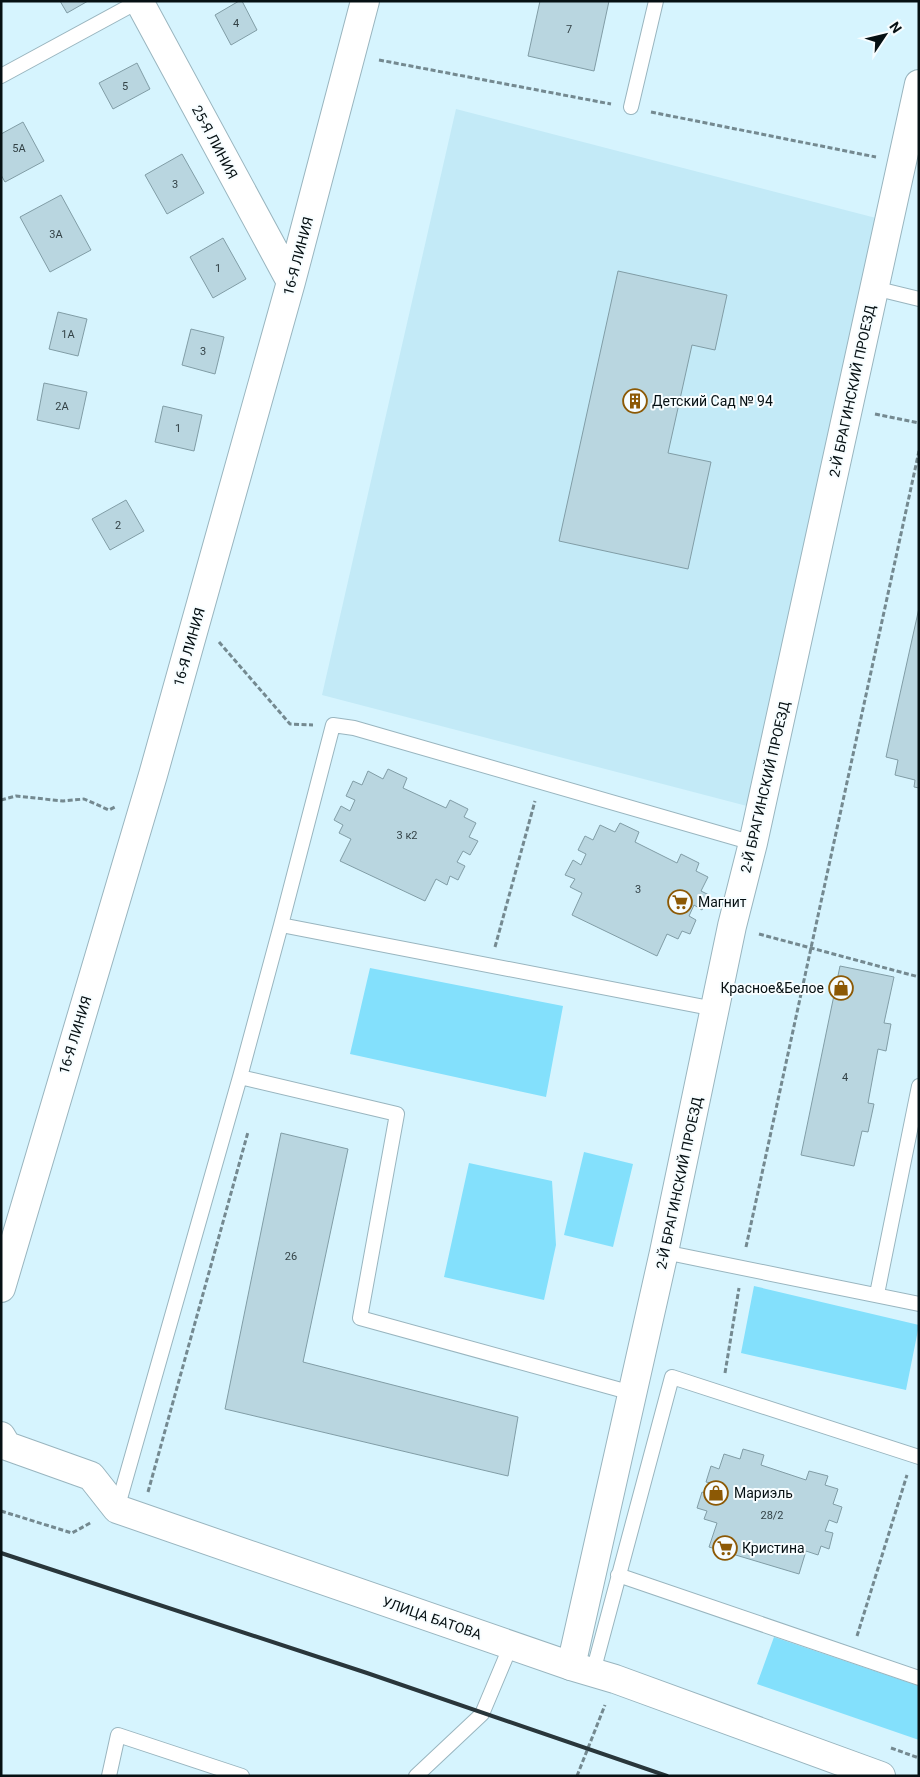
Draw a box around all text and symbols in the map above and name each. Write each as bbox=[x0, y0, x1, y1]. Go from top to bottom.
north arrow bbox=[860, 10, 910, 60]
house number: 4 bbox=[233, 17, 239, 30]
text: N bbox=[886, 19, 905, 36]
house number: 7 bbox=[566, 23, 572, 36]
house number: 5 bbox=[122, 80, 128, 93]
street label: 25-Я ЛИНИЯ bbox=[189, 103, 241, 181]
house number: 5А bbox=[12, 142, 27, 155]
house number: 3 bbox=[172, 178, 178, 191]
street label: 16-Я ЛИНИЯ bbox=[280, 215, 316, 297]
house number: 3А bbox=[49, 228, 64, 241]
house number: 1 bbox=[215, 262, 221, 275]
street label: 2-Й БРАГИНСКИЙ ПРОЕЗД bbox=[826, 303, 878, 479]
house number: 1А bbox=[61, 328, 76, 341]
house number: 3 bbox=[200, 345, 206, 358]
building icon: Детский Сад № 94 bbox=[622, 388, 648, 414]
place label: Детский Сад № 94 bbox=[652, 393, 773, 409]
house number: 2А bbox=[55, 400, 70, 413]
house number: 1 bbox=[175, 422, 181, 435]
house number: 2 bbox=[115, 519, 121, 532]
street label: 16-Я ЛИНИЯ bbox=[170, 606, 208, 688]
street label: 2-Й БРАГИНСКИЙ ПРОЕЗД bbox=[737, 699, 793, 874]
house number: 3 к2 bbox=[396, 829, 418, 842]
house number: 3 bbox=[635, 883, 641, 896]
supermarket icon: Магнит bbox=[667, 889, 693, 915]
place label: Магнит bbox=[698, 894, 747, 910]
shop icon: Красное&Белое bbox=[828, 975, 854, 1001]
place label: Красное&Белое bbox=[720, 980, 824, 996]
street label: 16-Я ЛИНИЯ bbox=[56, 994, 94, 1076]
house number: 4 bbox=[842, 1071, 848, 1084]
street label: 2-Й БРАГИНСКИЙ ПРОЕЗД bbox=[653, 1095, 705, 1271]
house number: 26 bbox=[285, 1250, 297, 1263]
shop icon: Мариэль bbox=[703, 1480, 729, 1506]
place label: Мариэль bbox=[734, 1485, 793, 1501]
house number: 28/2 bbox=[760, 1509, 784, 1522]
supermarket icon: Кристина bbox=[712, 1535, 738, 1561]
place label: Кристина bbox=[742, 1540, 805, 1556]
street label: УЛИЦА БАТОВА bbox=[380, 1594, 484, 1642]

